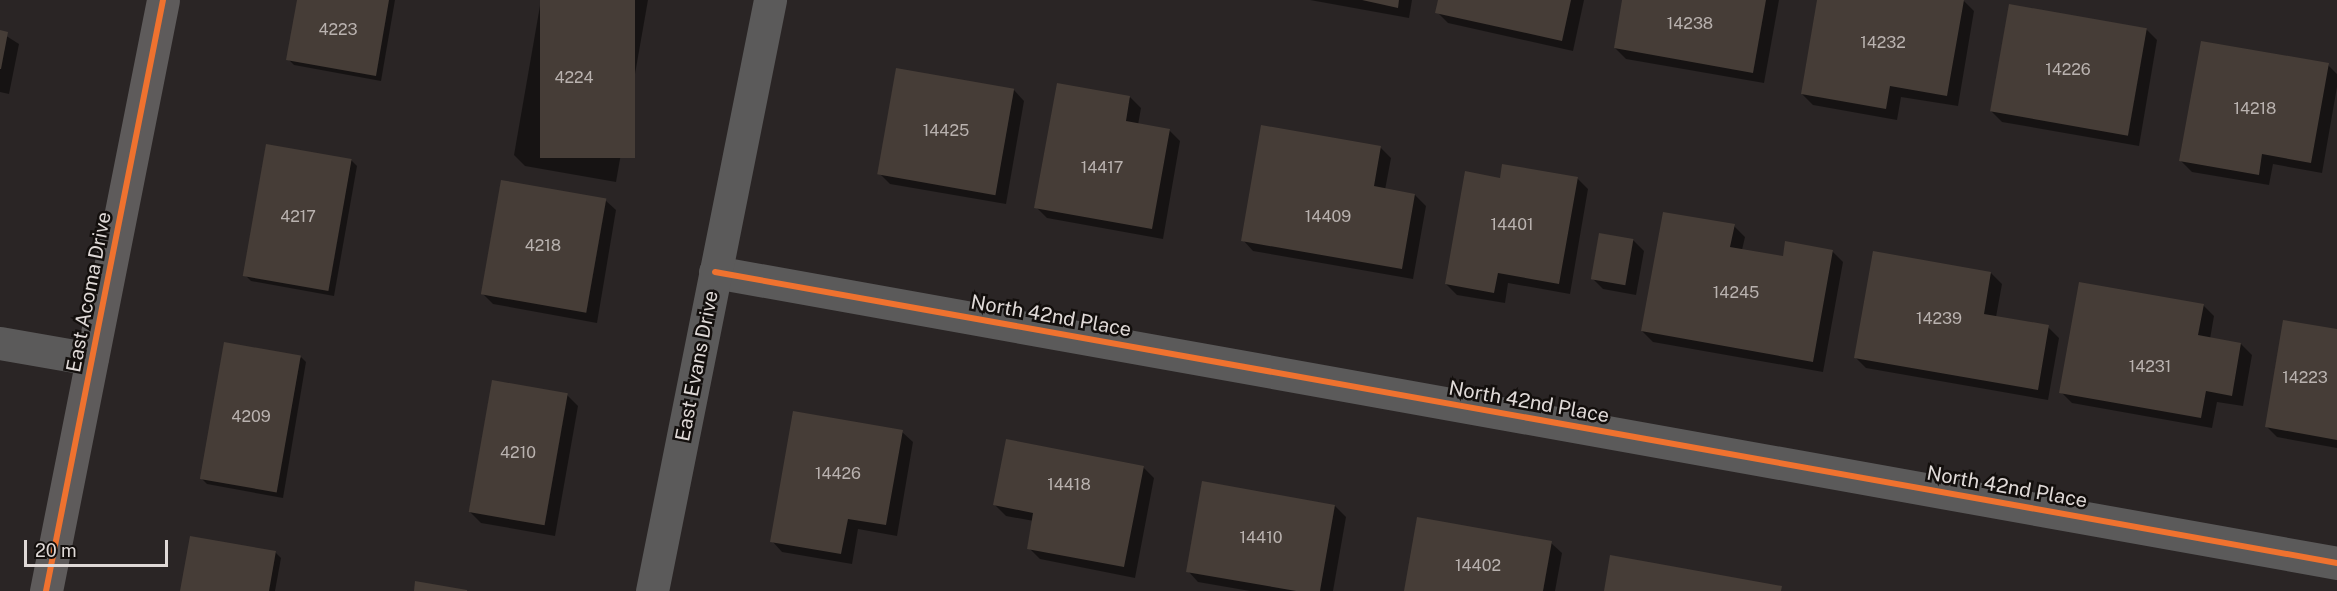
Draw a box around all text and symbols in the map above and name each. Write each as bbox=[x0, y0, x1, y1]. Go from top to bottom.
house number: 14238 bbox=[1667, 14, 1713, 34]
house number: 4223 bbox=[318, 20, 358, 40]
house number: 14232 bbox=[1860, 33, 1906, 53]
house number: 14226 bbox=[2045, 60, 2091, 80]
house number: 4224 bbox=[554, 68, 594, 88]
house number: 14218 bbox=[2234, 99, 2276, 119]
house number: 14425 bbox=[923, 121, 969, 141]
house number: 14417 bbox=[1081, 158, 1123, 178]
house number: 4217 bbox=[280, 207, 316, 227]
house number: 14409 bbox=[1305, 207, 1351, 227]
street label: East Acoma Drive bbox=[62, 210, 116, 374]
house number: 14401 bbox=[1491, 215, 1533, 235]
house number: 4218 bbox=[525, 236, 561, 256]
house number: 14245 bbox=[1713, 283, 1759, 303]
street label: East Evans Drive bbox=[671, 289, 723, 443]
street label: North 42nd Place bbox=[969, 290, 1133, 342]
house number: 14239 bbox=[1916, 309, 1962, 329]
house number: 14231 bbox=[2129, 357, 2171, 377]
house number: 14223 bbox=[2282, 368, 2328, 388]
street label: North 42nd Place bbox=[1447, 376, 1611, 428]
house number: 4209 bbox=[231, 407, 271, 427]
house number: 4210 bbox=[500, 443, 536, 463]
street label: North 42nd Place bbox=[1925, 461, 2089, 513]
house number: 14426 bbox=[815, 464, 861, 484]
house number: 14418 bbox=[1047, 475, 1091, 495]
scale bar bbox=[27, 528, 171, 566]
house number: 14410 bbox=[1240, 528, 1282, 548]
text: 20 m bbox=[35, 540, 77, 561]
house number: 14402 bbox=[1455, 556, 1501, 576]

